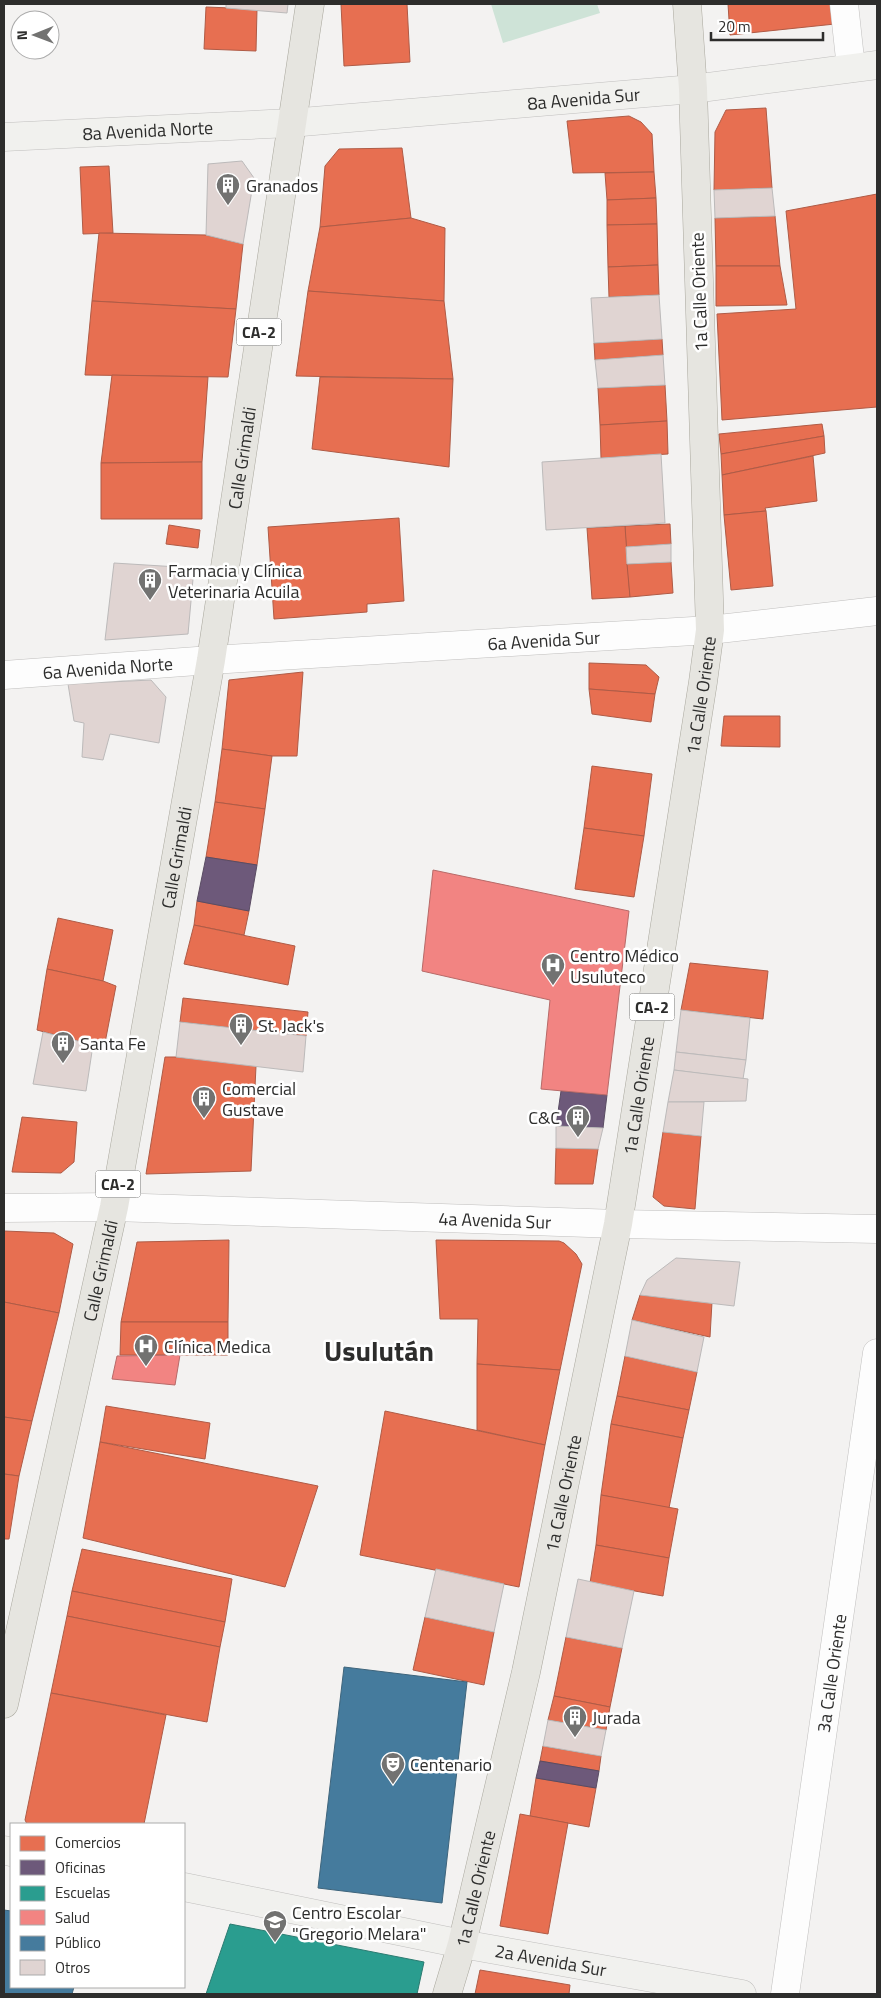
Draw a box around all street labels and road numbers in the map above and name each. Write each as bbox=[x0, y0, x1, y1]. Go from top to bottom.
street label: 8a Avenida Sur bbox=[526, 80, 641, 116]
street label: 8a Avenida Norte bbox=[82, 113, 214, 147]
street label: 1a Calle Oriente bbox=[683, 232, 715, 352]
road number: CA-2 bbox=[236, 318, 282, 346]
street label: Calle Grimaldi bbox=[220, 405, 263, 511]
street label: 6a Avenida Sur bbox=[487, 623, 601, 657]
street label: 1a Calle Oriente bbox=[678, 634, 723, 757]
street label: 6a Avenida Norte bbox=[42, 649, 174, 686]
street label: Calle Grimaldi bbox=[154, 804, 198, 911]
road number: CA-2 bbox=[630, 994, 674, 1020]
street label: 1a Calle Oriente bbox=[616, 1034, 661, 1157]
road number: CA-2 bbox=[96, 1170, 140, 1198]
street label: 4a Avenida Sur bbox=[438, 1204, 552, 1235]
street label: Calle Grimaldi bbox=[76, 1217, 124, 1324]
street label: 1a Calle Oriente bbox=[537, 1432, 588, 1555]
street label: 3a Calle Oriente bbox=[809, 1612, 853, 1734]
street label: 1a Calle Oriente bbox=[448, 1827, 502, 1950]
street label: 2a Avenida Sur bbox=[493, 1937, 609, 1983]

